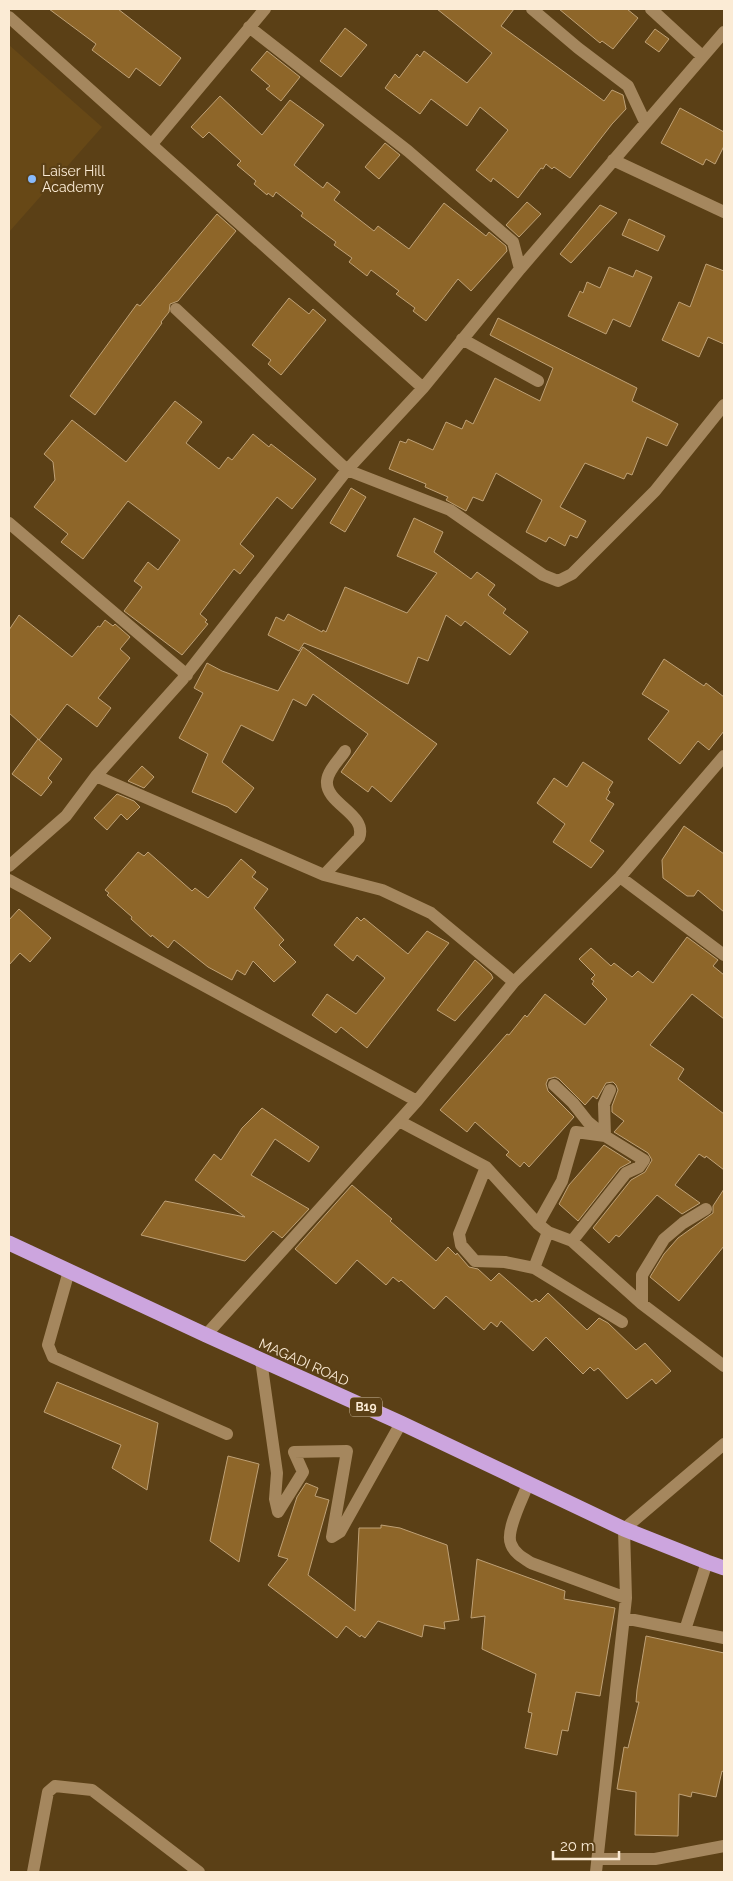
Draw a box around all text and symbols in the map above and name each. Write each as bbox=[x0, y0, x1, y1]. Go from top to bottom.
place label: Laiser Hill Academy bbox=[42, 163, 105, 195]
marker: Laiser Hill Academy bbox=[26, 173, 38, 185]
street label: MAGADI ROAD bbox=[257, 1335, 351, 1389]
road number: B19 bbox=[350, 1398, 382, 1416]
scale bar bbox=[553, 1828, 619, 1860]
text: 20 m bbox=[560, 1837, 595, 1855]

